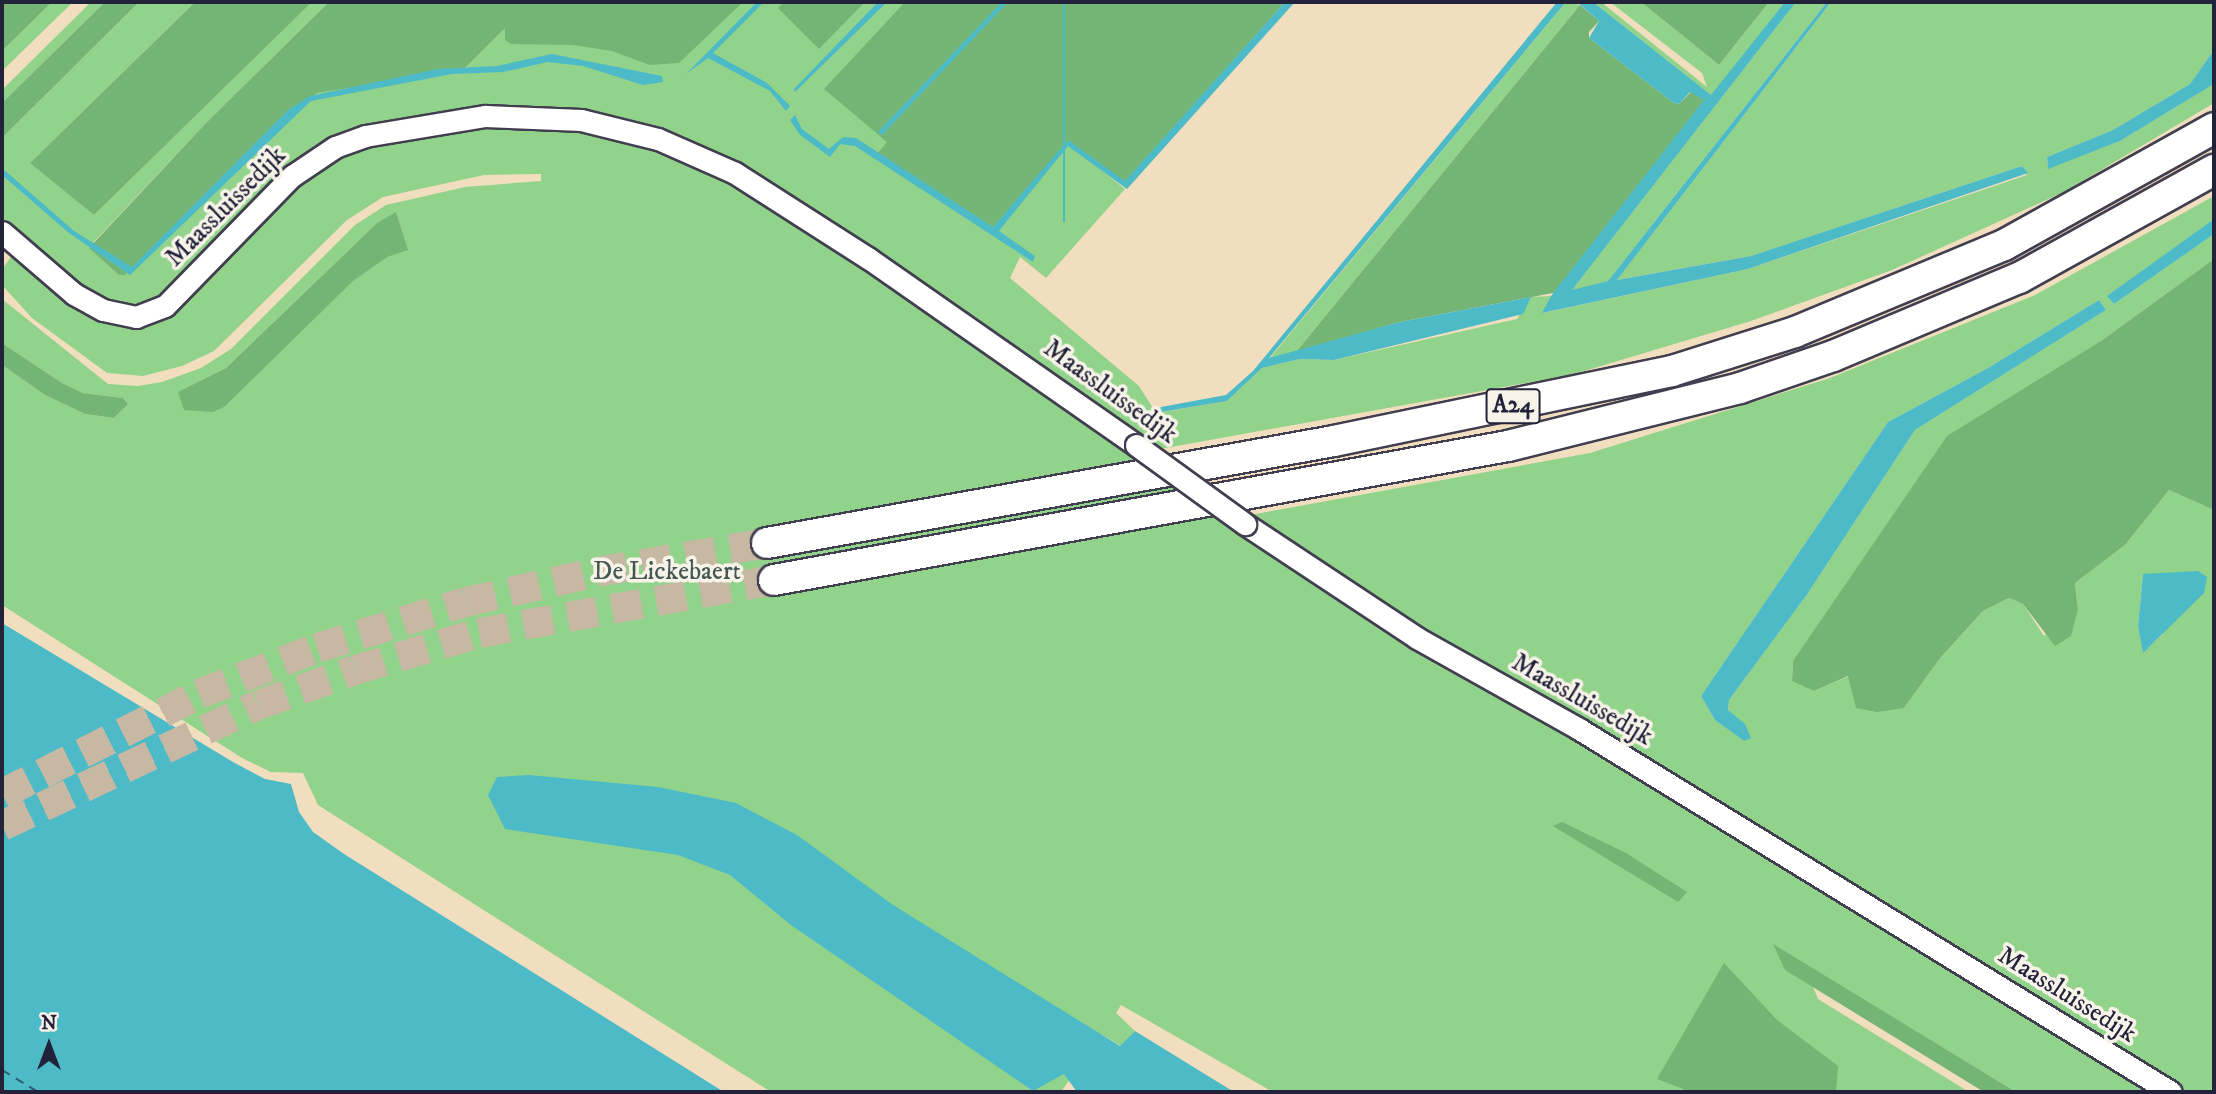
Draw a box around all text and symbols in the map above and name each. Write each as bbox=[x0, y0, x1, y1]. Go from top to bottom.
street label: Maassluissedijk bbox=[159, 140, 293, 274]
street label: Maassluissedijk bbox=[1037, 333, 1183, 451]
road number: A24 bbox=[1485, 386, 1541, 426]
park label: De Lickebaert bbox=[593, 556, 741, 588]
street label: Maassluissedijk bbox=[1506, 647, 1658, 753]
street label: Maassluissedijk bbox=[1992, 940, 2142, 1050]
north arrow bbox=[14, 1010, 84, 1080]
text: N bbox=[41, 1012, 57, 1035]

